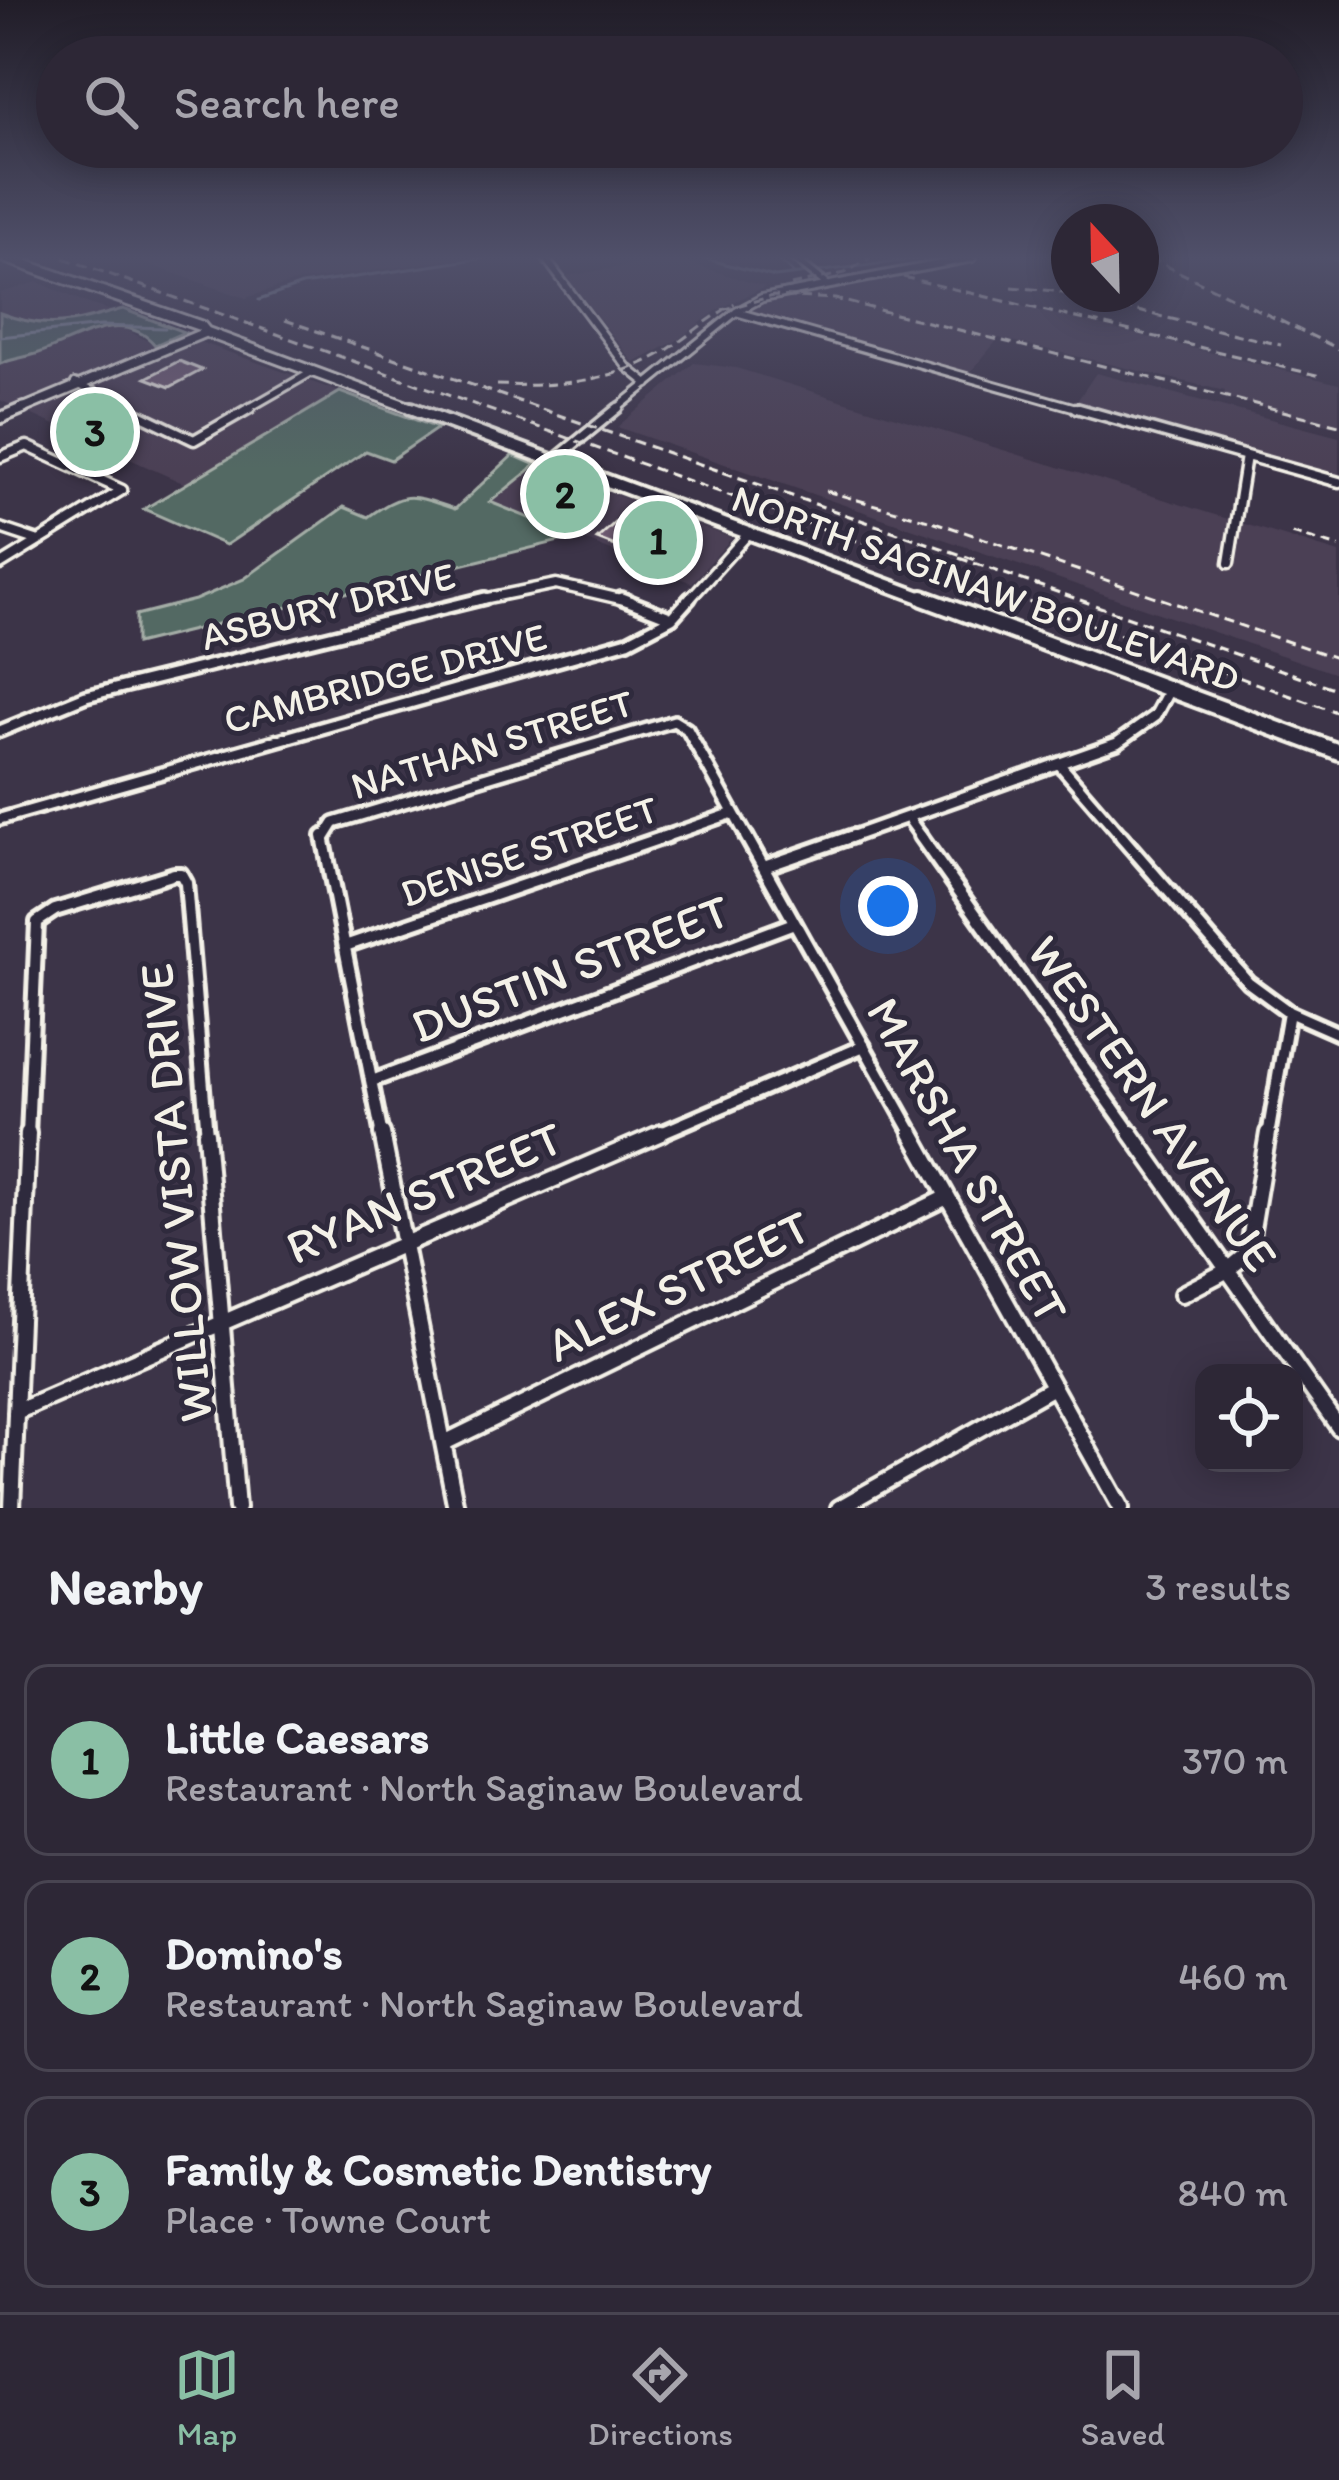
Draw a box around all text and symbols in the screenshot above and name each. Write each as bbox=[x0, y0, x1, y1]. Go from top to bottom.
search box bbox=[36, 36, 1303, 168]
icon: search bbox=[78, 69, 144, 135]
text: Search here bbox=[174, 75, 400, 129]
north arrow bbox=[1051, 204, 1159, 312]
pin: 3 bbox=[56, 387, 134, 477]
pin: 2 bbox=[526, 449, 604, 539]
street label: NORTH SAGINAW BOULEVARD bbox=[726, 474, 1246, 702]
pin: 1 bbox=[619, 495, 697, 585]
street label: ASBURY DRIVE bbox=[196, 552, 460, 660]
street label: CAMBRIDGE DRIVE bbox=[219, 612, 551, 744]
street label: NATHAN STREET bbox=[345, 679, 639, 809]
street label: DENISE STREET bbox=[394, 785, 664, 917]
your location bbox=[858, 876, 918, 936]
street label: DUSTIN STREET bbox=[403, 881, 737, 1055]
street label: WESTERN AVENUE bbox=[1015, 924, 1291, 1282]
street label: WILLOW VISTA DRIVE bbox=[126, 961, 224, 1425]
street label: MARSHA STREET bbox=[855, 987, 1081, 1333]
street label: RYAN STREET bbox=[277, 1108, 571, 1276]
street label: ALEX STREET bbox=[537, 1196, 819, 1374]
map controls bbox=[1195, 1364, 1303, 1472]
button: locate bbox=[1195, 1364, 1303, 1472]
text: Nearby bbox=[48, 1556, 203, 1617]
text: 3 results bbox=[1145, 1563, 1291, 1610]
text: Little Caesars bbox=[165, 1710, 429, 1764]
text: 1 bbox=[81, 1737, 99, 1784]
text: 370 m bbox=[1182, 1737, 1288, 1784]
text: Restaurant · North Saginaw Boulevard bbox=[165, 1764, 803, 1811]
text: Domino's bbox=[165, 1926, 343, 1980]
text: 2 bbox=[80, 1953, 100, 2000]
text: 460 m bbox=[1178, 1953, 1288, 2000]
text: Restaurant · North Saginaw Boulevard bbox=[165, 1980, 803, 2027]
text: Family & Cosmetic Dentistry bbox=[165, 2142, 711, 2196]
text: 3 bbox=[79, 2169, 101, 2216]
text: 840 m bbox=[1178, 2169, 1288, 2216]
text: Place · Towne Court bbox=[165, 2196, 491, 2243]
tab: Map bbox=[174, 2342, 240, 2453]
tab: Directions bbox=[588, 2342, 733, 2453]
tab: Saved bbox=[1081, 2342, 1165, 2453]

